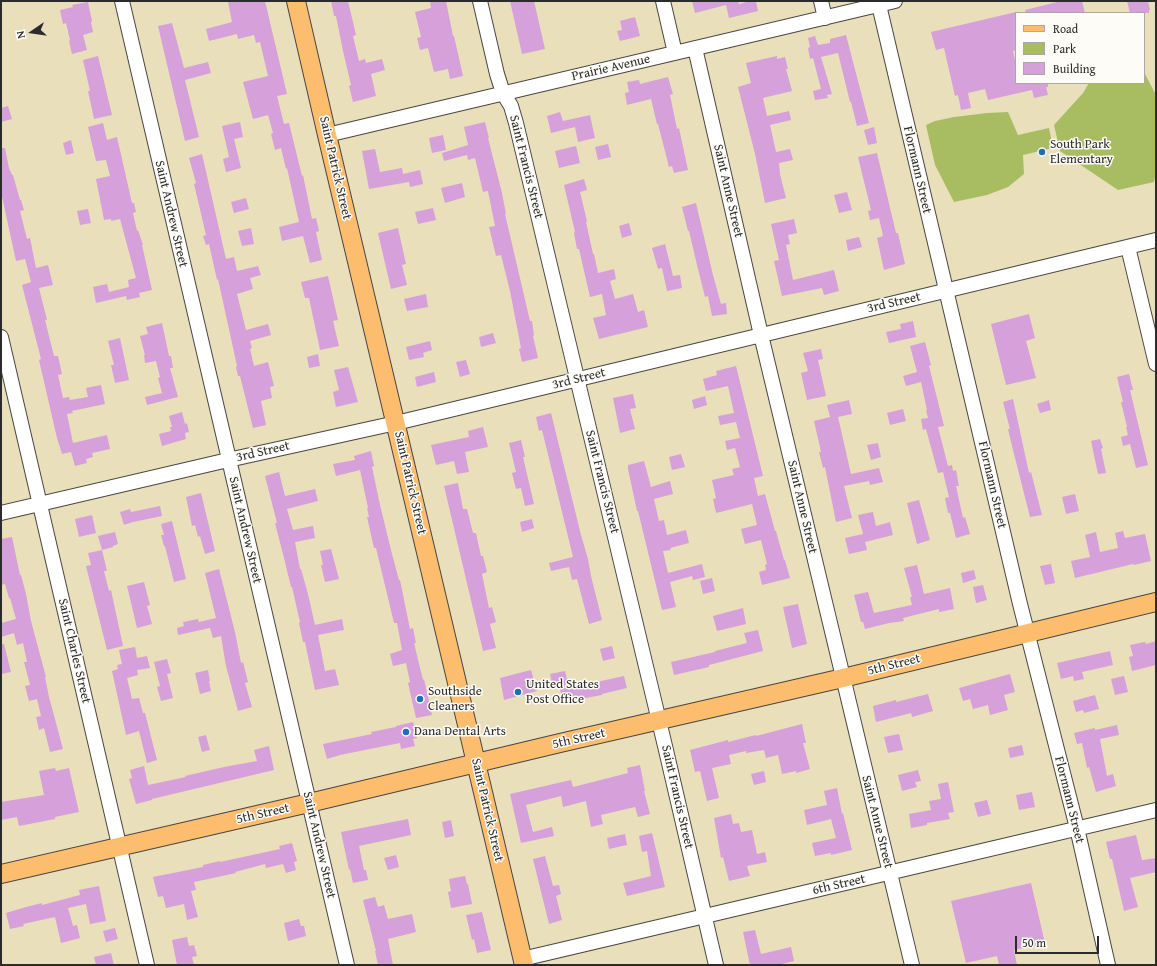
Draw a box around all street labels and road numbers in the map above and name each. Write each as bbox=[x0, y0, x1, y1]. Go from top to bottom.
street label: Prairie Avenue bbox=[570, 51, 652, 85]
street label: Saint Francis Street bbox=[506, 114, 546, 220]
street label: Saint Patrick Street bbox=[316, 115, 354, 221]
street label: Flormann Street bbox=[899, 125, 935, 215]
street label: Saint Anne Street bbox=[710, 143, 746, 239]
street label: Saint Andrew Street bbox=[151, 159, 191, 269]
street label: 3rd Street bbox=[866, 289, 922, 317]
street label: 3rd Street bbox=[551, 365, 607, 393]
street label: Saint Francis Street bbox=[582, 429, 622, 535]
street label: Saint Patrick Street bbox=[391, 430, 429, 536]
street label: 3rd Street bbox=[235, 438, 291, 466]
street label: Flormann Street bbox=[974, 440, 1010, 530]
street label: Saint Anne Street bbox=[784, 459, 820, 555]
street label: Saint Andrew Street bbox=[225, 475, 265, 585]
street label: Saint Charles Street bbox=[54, 597, 94, 705]
street label: 5th Street bbox=[866, 651, 922, 679]
street label: 5th Street bbox=[551, 725, 607, 753]
street label: Saint Francis Street bbox=[657, 743, 697, 851]
street label: Flormann Street bbox=[1051, 755, 1087, 845]
street label: Saint Patrick Street bbox=[468, 757, 506, 863]
street label: Saint Anne Street bbox=[858, 774, 896, 870]
street label: Saint Andrew Street bbox=[299, 790, 339, 900]
street label: 5th Street bbox=[235, 800, 291, 828]
street label: 6th Street bbox=[811, 871, 867, 899]

